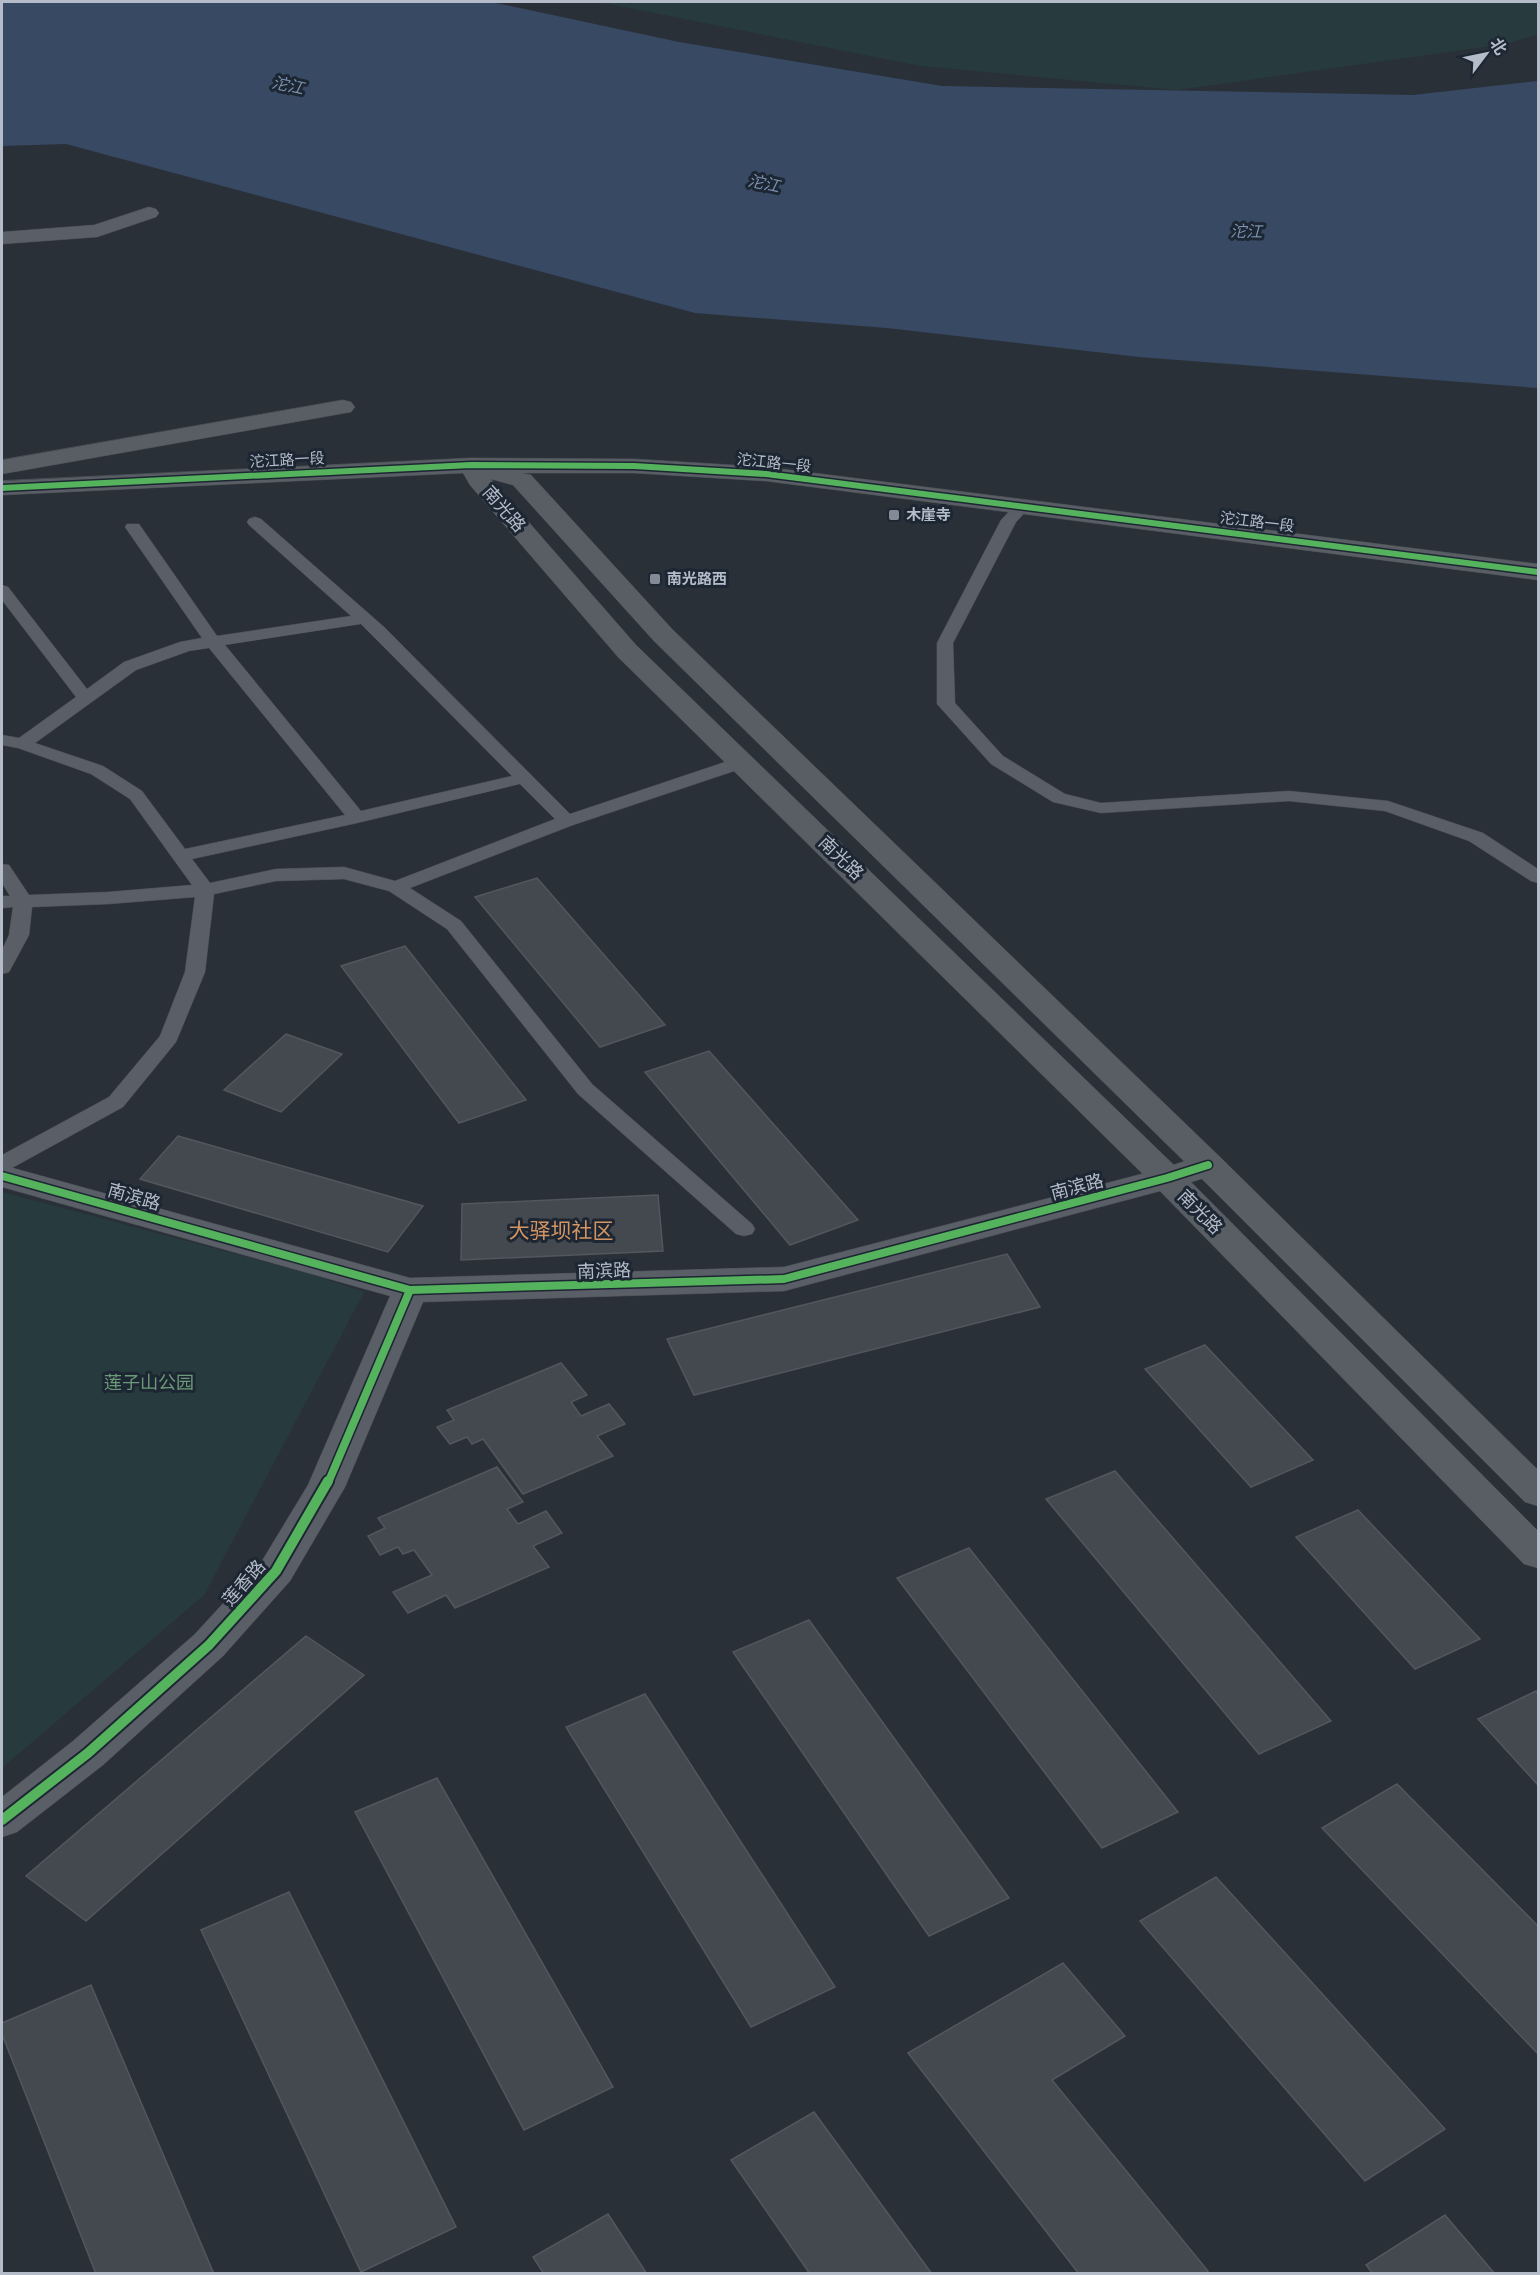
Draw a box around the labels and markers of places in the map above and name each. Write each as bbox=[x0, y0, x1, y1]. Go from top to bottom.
place label: 木崖寺 bbox=[906, 504, 951, 525]
marker: 木崖寺 bbox=[887, 508, 901, 522]
place label: 南光路西 bbox=[667, 568, 727, 589]
marker: 南光路西 bbox=[648, 572, 662, 586]

